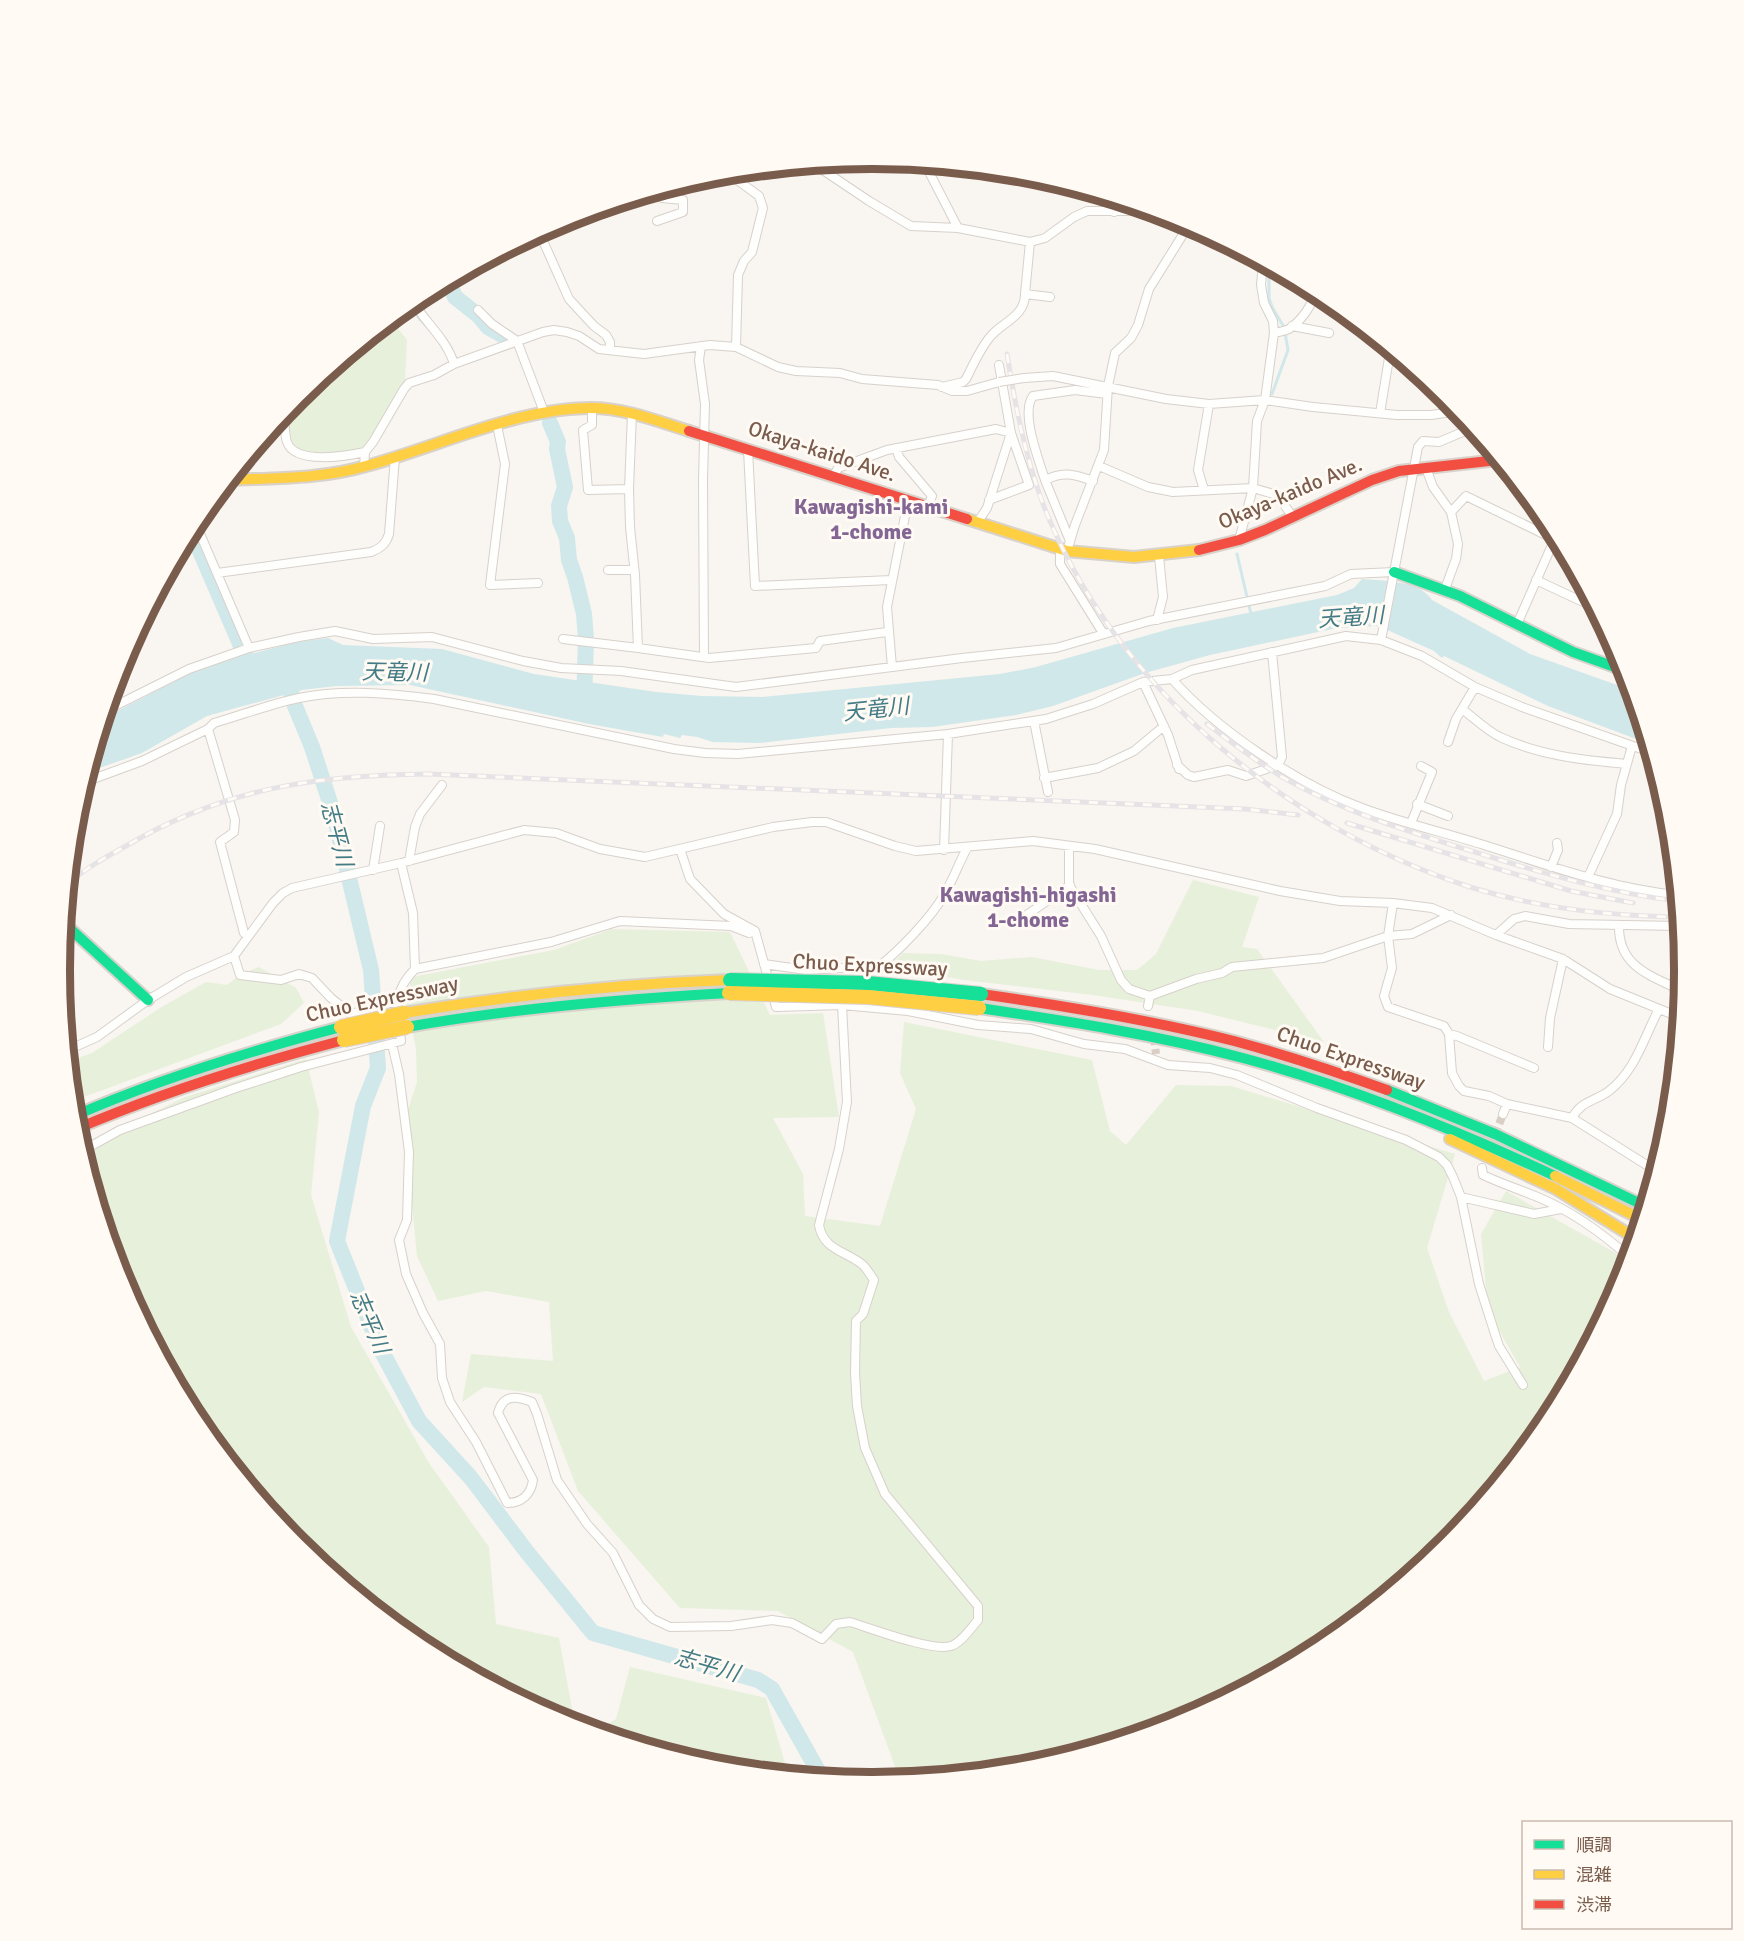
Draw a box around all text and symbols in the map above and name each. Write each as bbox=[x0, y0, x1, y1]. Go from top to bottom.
street label: Okaya-kaido Ave. bbox=[745, 415, 899, 487]
street label: Okaya-kaido Ave. bbox=[1214, 451, 1366, 535]
district label: Kawagishi-kami 1-chome bbox=[794, 493, 948, 545]
water label: 天竜川 bbox=[1317, 601, 1387, 633]
water label: 天竜川 bbox=[362, 658, 430, 686]
water label: 天竜川 bbox=[842, 692, 912, 726]
water label: 志平川 bbox=[315, 799, 359, 871]
district label: Kawagishi-higashi 1-chome bbox=[939, 881, 1117, 933]
street label: Chuo Expressway bbox=[792, 948, 948, 982]
street label: Chuo Expressway bbox=[303, 970, 461, 1028]
street label: Chuo Expressway bbox=[1273, 1020, 1429, 1096]
water label: 志平川 bbox=[345, 1286, 396, 1359]
water label: 志平川 bbox=[672, 1643, 744, 1688]
legend bbox=[1522, 1821, 1732, 1929]
text: 順調 bbox=[1576, 1834, 1612, 1856]
text: 混雑 bbox=[1576, 1864, 1612, 1886]
text: 渋滞 bbox=[1576, 1894, 1612, 1916]

